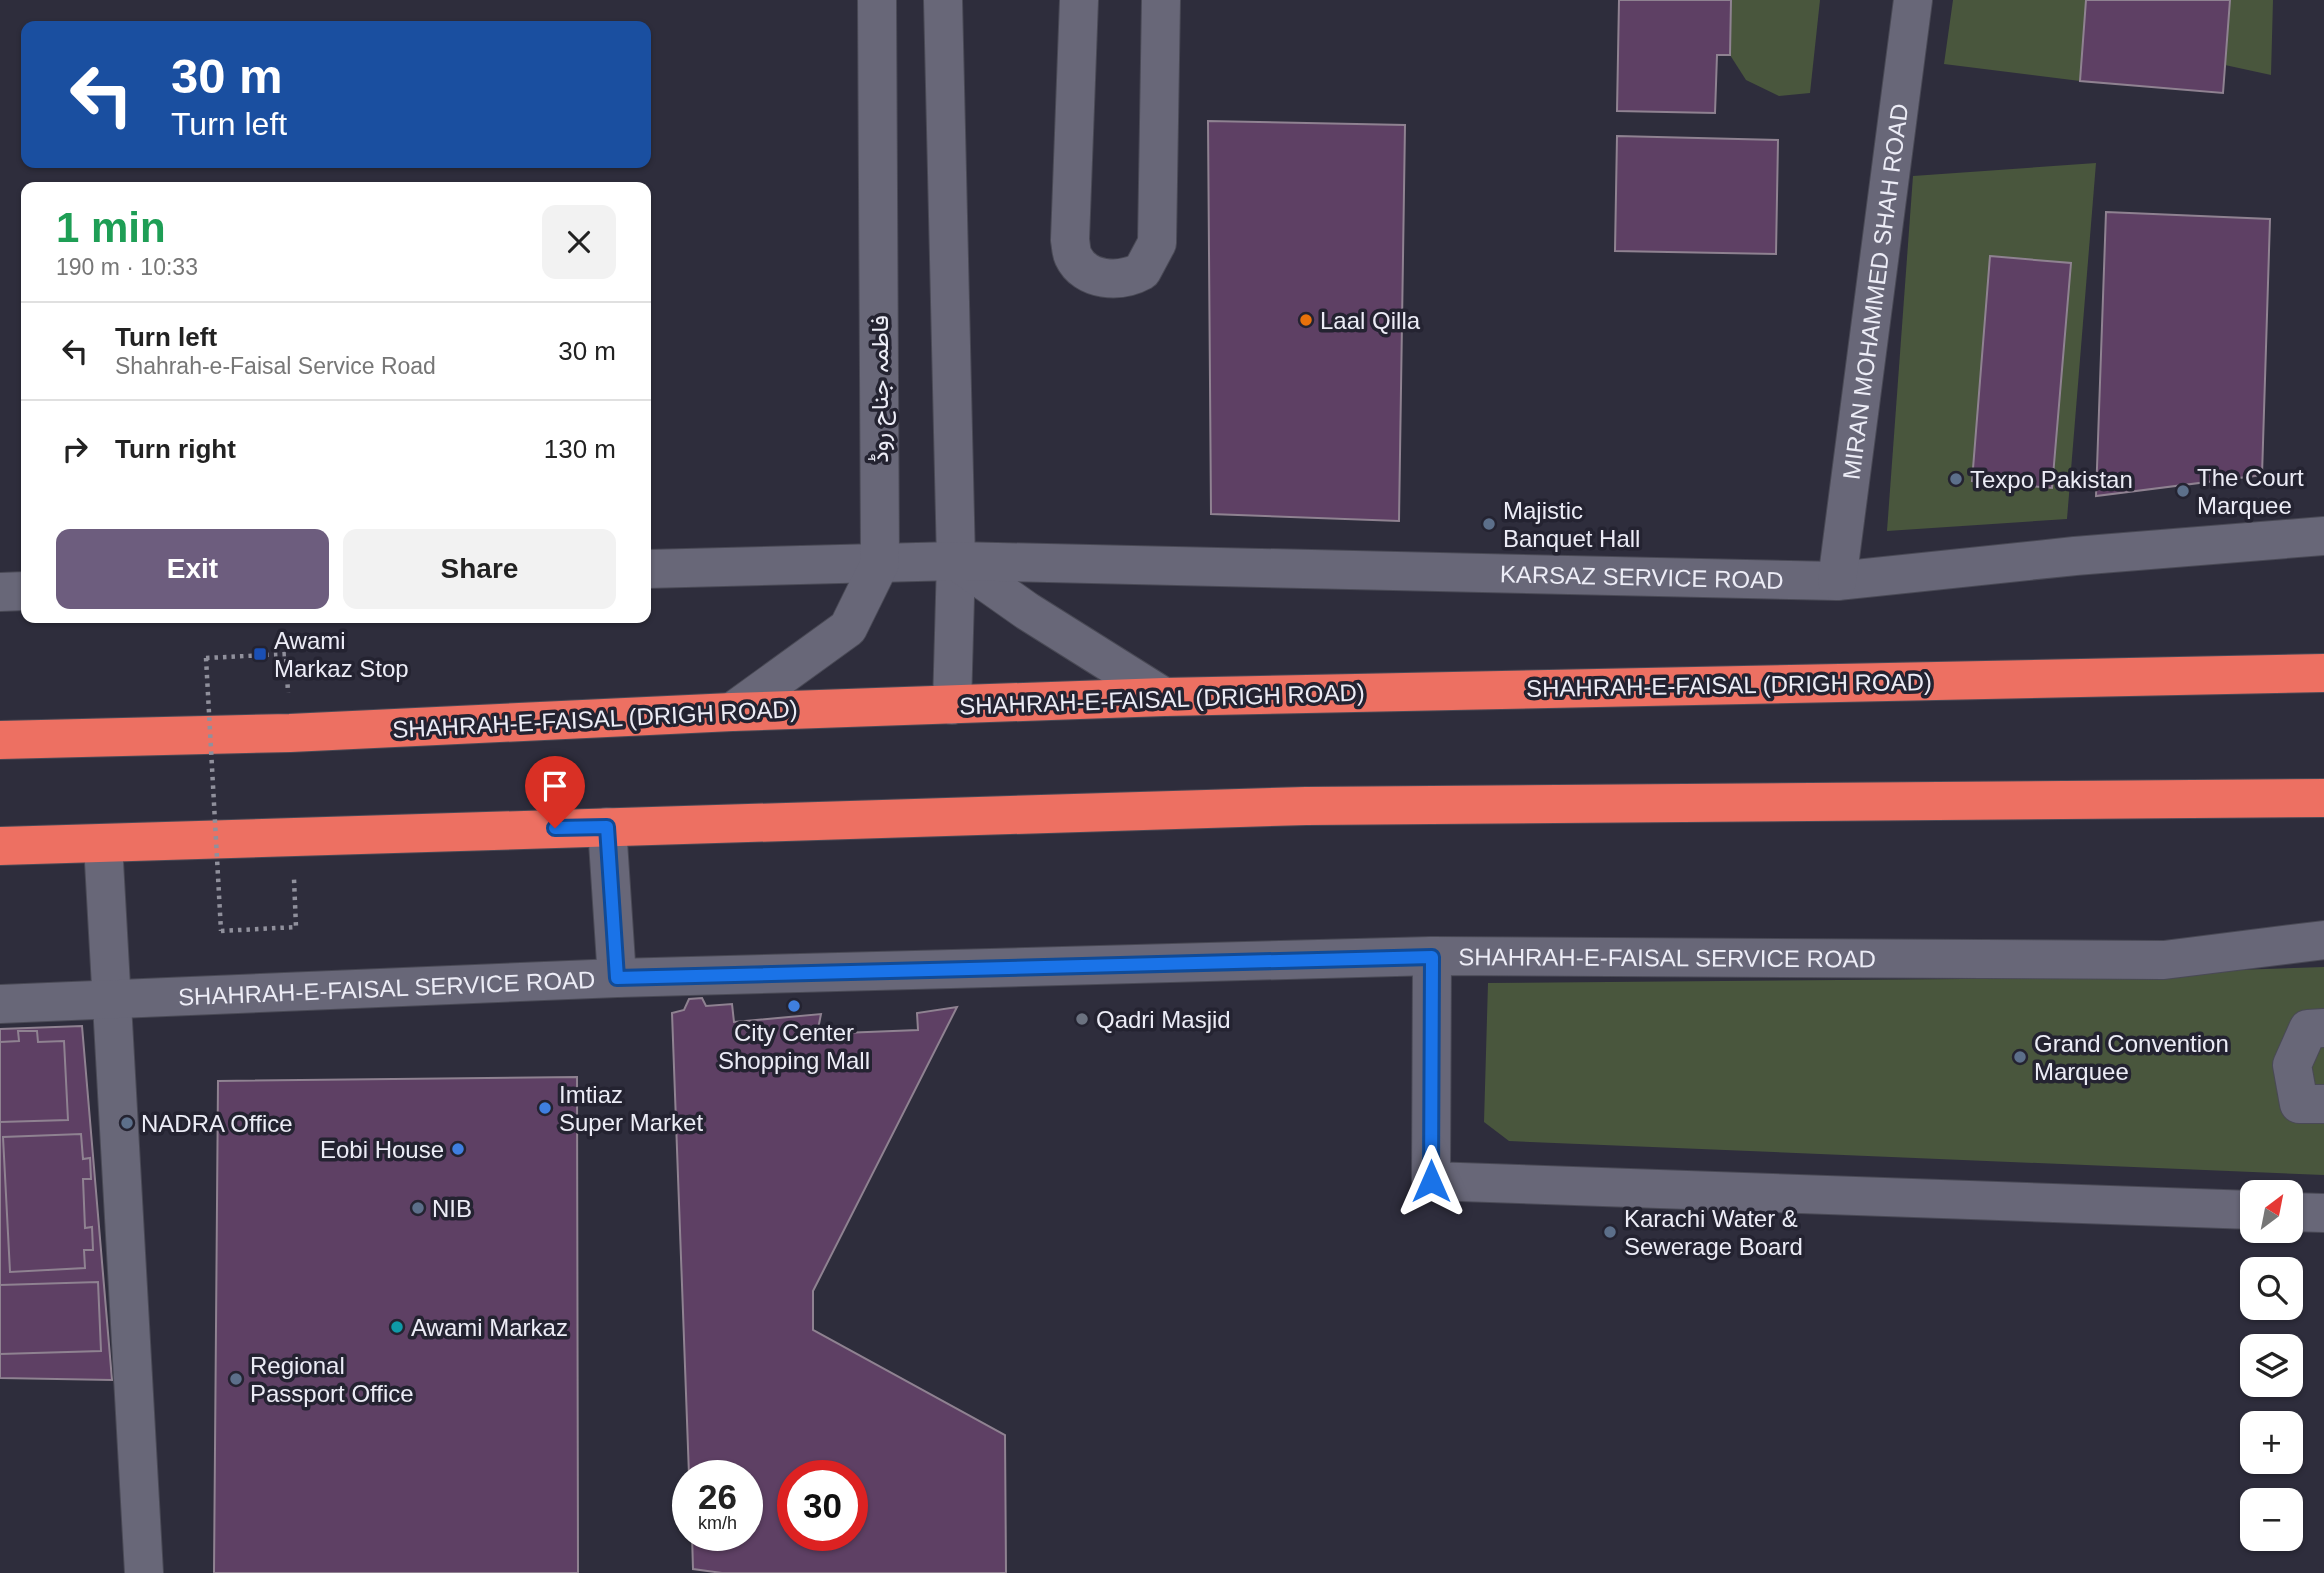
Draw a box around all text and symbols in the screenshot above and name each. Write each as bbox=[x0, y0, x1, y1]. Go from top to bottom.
icon: left bbox=[56, 49, 147, 140]
text: 30 m bbox=[171, 49, 283, 103]
street label: MIRAN MOHAMMED SHAH ROAD bbox=[1837, 102, 1913, 481]
text: Turn left bbox=[171, 106, 287, 142]
text: 1 min bbox=[56, 204, 166, 251]
button: close bbox=[542, 205, 616, 279]
text: 190 m · 10:33 bbox=[56, 254, 198, 280]
place label: Laal Qilla bbox=[1320, 307, 1421, 334]
marker: Laal Qilla bbox=[1298, 312, 1314, 328]
street label: فاطمہ جناح روڈ bbox=[866, 315, 896, 463]
text: Turn left bbox=[115, 322, 217, 352]
icon: left bbox=[56, 332, 94, 370]
text: 30 m bbox=[558, 336, 616, 366]
text: Shahrah-e-Faisal Service Road bbox=[115, 353, 436, 379]
icon: right bbox=[56, 430, 94, 468]
text: Turn right bbox=[115, 434, 236, 464]
text: 130 m bbox=[544, 434, 616, 464]
place label: The Court Marquee bbox=[2197, 464, 2304, 519]
place label: Texpo Pakistan bbox=[1970, 466, 2133, 493]
marker: Texpo Pakistan bbox=[1948, 471, 1964, 487]
marker: The Court Marquee bbox=[2175, 483, 2191, 499]
place label: Majistic Banquet Hall bbox=[1503, 497, 1640, 552]
marker: Majistic Banquet Hall bbox=[1481, 516, 1497, 532]
button: Exit bbox=[56, 529, 329, 609]
button: Share bbox=[343, 529, 616, 609]
street label: KARSAZ SERVICE ROAD bbox=[1500, 560, 1784, 593]
place label: Awami Markaz Stop bbox=[274, 627, 409, 682]
marker: Awami Markaz Stop bbox=[252, 646, 268, 662]
street label: SHAHRAH-E-FAISAL (DRIGH ROAD) bbox=[1526, 668, 1932, 702]
street label: SHAHRAH-E-FAISAL (DRIGH ROAD) bbox=[959, 678, 1365, 720]
street label: SHAHRAH-E-FAISAL (DRIGH ROAD) bbox=[392, 695, 798, 743]
pin bbox=[525, 756, 585, 828]
icon: arrive bbox=[536, 767, 574, 805]
street label: SHAHRAH-E-FAISAL SERVICE ROAD bbox=[1458, 943, 1876, 972]
street label: SHAHRAH-E-FAISAL SERVICE ROAD bbox=[177, 965, 596, 1010]
marker: City Center Shopping Mall bbox=[786, 998, 802, 1014]
place label: Qadri Masjid bbox=[1096, 1006, 1231, 1033]
marker: Qadri Masjid bbox=[1074, 1011, 1090, 1027]
place label: City Center Shopping Mall bbox=[718, 1019, 870, 1074]
place label: Grand Convention Marquee bbox=[2034, 1030, 2229, 1085]
marker: Grand Convention Marquee bbox=[2012, 1049, 2028, 1065]
place label: Imtiaz Super Market bbox=[559, 1081, 703, 1136]
marker: Imtiaz Super Market bbox=[537, 1100, 553, 1116]
place label: NADRA Office bbox=[141, 1110, 293, 1137]
marker: NADRA Office bbox=[119, 1115, 135, 1131]
place label: Eobi House bbox=[320, 1136, 444, 1163]
marker: Eobi House bbox=[450, 1141, 466, 1157]
position arrow bbox=[1394, 1144, 1468, 1218]
north arrow bbox=[2240, 1180, 2303, 1242]
map controls bbox=[2240, 1180, 2303, 1551]
place label: NIB bbox=[432, 1195, 472, 1222]
marker: NIB bbox=[410, 1200, 426, 1216]
place label: Karachi Water & Sewerage Board bbox=[1624, 1205, 1803, 1260]
marker: Karachi Water & Sewerage Board bbox=[1602, 1224, 1618, 1240]
button: search bbox=[2240, 1257, 2303, 1320]
place label: Awami Markaz bbox=[411, 1314, 568, 1341]
marker: Awami Markaz bbox=[389, 1319, 405, 1335]
button: layers bbox=[2240, 1334, 2303, 1397]
place label: Regional Passport Office bbox=[250, 1352, 414, 1407]
marker: Regional Passport Office bbox=[228, 1371, 244, 1387]
button: + bbox=[2240, 1411, 2303, 1474]
speed limit sign: 30 bbox=[777, 1460, 868, 1551]
text: 26 bbox=[698, 1477, 737, 1516]
button: − bbox=[2240, 1488, 2303, 1551]
text: km/h bbox=[698, 1513, 737, 1533]

